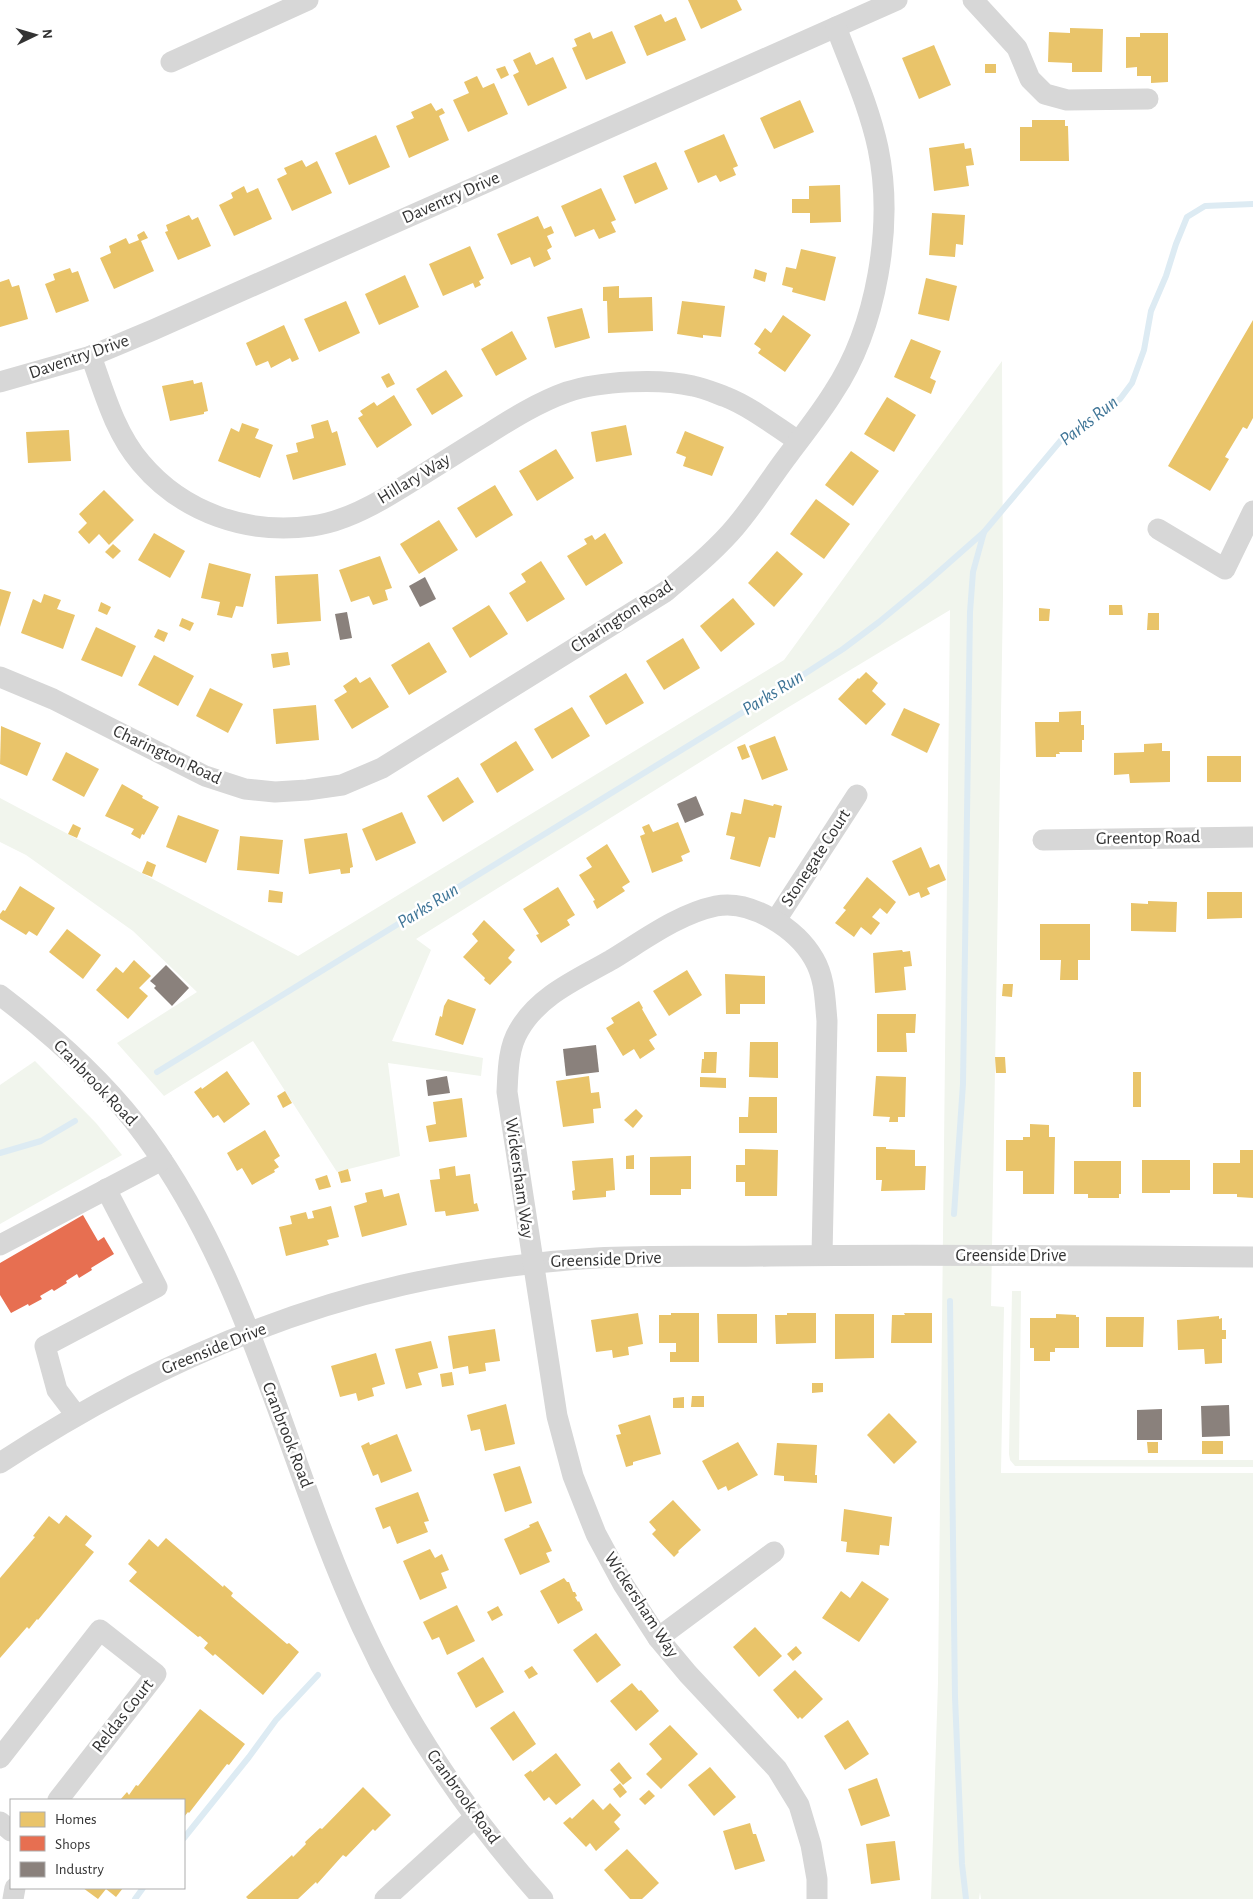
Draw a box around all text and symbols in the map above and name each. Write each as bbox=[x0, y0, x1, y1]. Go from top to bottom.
north arrow bbox=[10, 10, 60, 60]
text: N bbox=[40, 28, 54, 39]
street label: Daventry Drive bbox=[400, 169, 502, 227]
street label: Daventry Drive bbox=[27, 331, 131, 383]
water label: Parks Run bbox=[1056, 392, 1122, 450]
street label: Hillary Way bbox=[375, 450, 454, 508]
street label: Charington Road bbox=[568, 578, 676, 656]
water label: Parks Run bbox=[739, 667, 807, 719]
street label: Charington Road bbox=[110, 722, 224, 788]
street label: Stonegate Court bbox=[778, 806, 854, 910]
street label: Greentop Road bbox=[1096, 828, 1200, 848]
water label: Parks Run bbox=[394, 880, 462, 932]
street label: Cranbrook Road bbox=[50, 1037, 140, 1129]
street label: Wickersham Way bbox=[502, 1116, 536, 1240]
street label: Greenside Drive bbox=[955, 1247, 1067, 1265]
street label: Greenside Drive bbox=[550, 1249, 662, 1271]
street label: Greenside Drive bbox=[159, 1320, 269, 1378]
street label: Cranbrook Road bbox=[259, 1380, 315, 1490]
street label: Wickersham Way bbox=[600, 1549, 682, 1661]
street label: Reldas Court bbox=[89, 1676, 157, 1756]
street label: Cranbrook Road bbox=[423, 1747, 503, 1847]
legend bbox=[10, 1799, 185, 1889]
text: Homes bbox=[55, 1812, 97, 1827]
text: Shops bbox=[55, 1837, 90, 1852]
text: Industry bbox=[55, 1862, 104, 1877]

